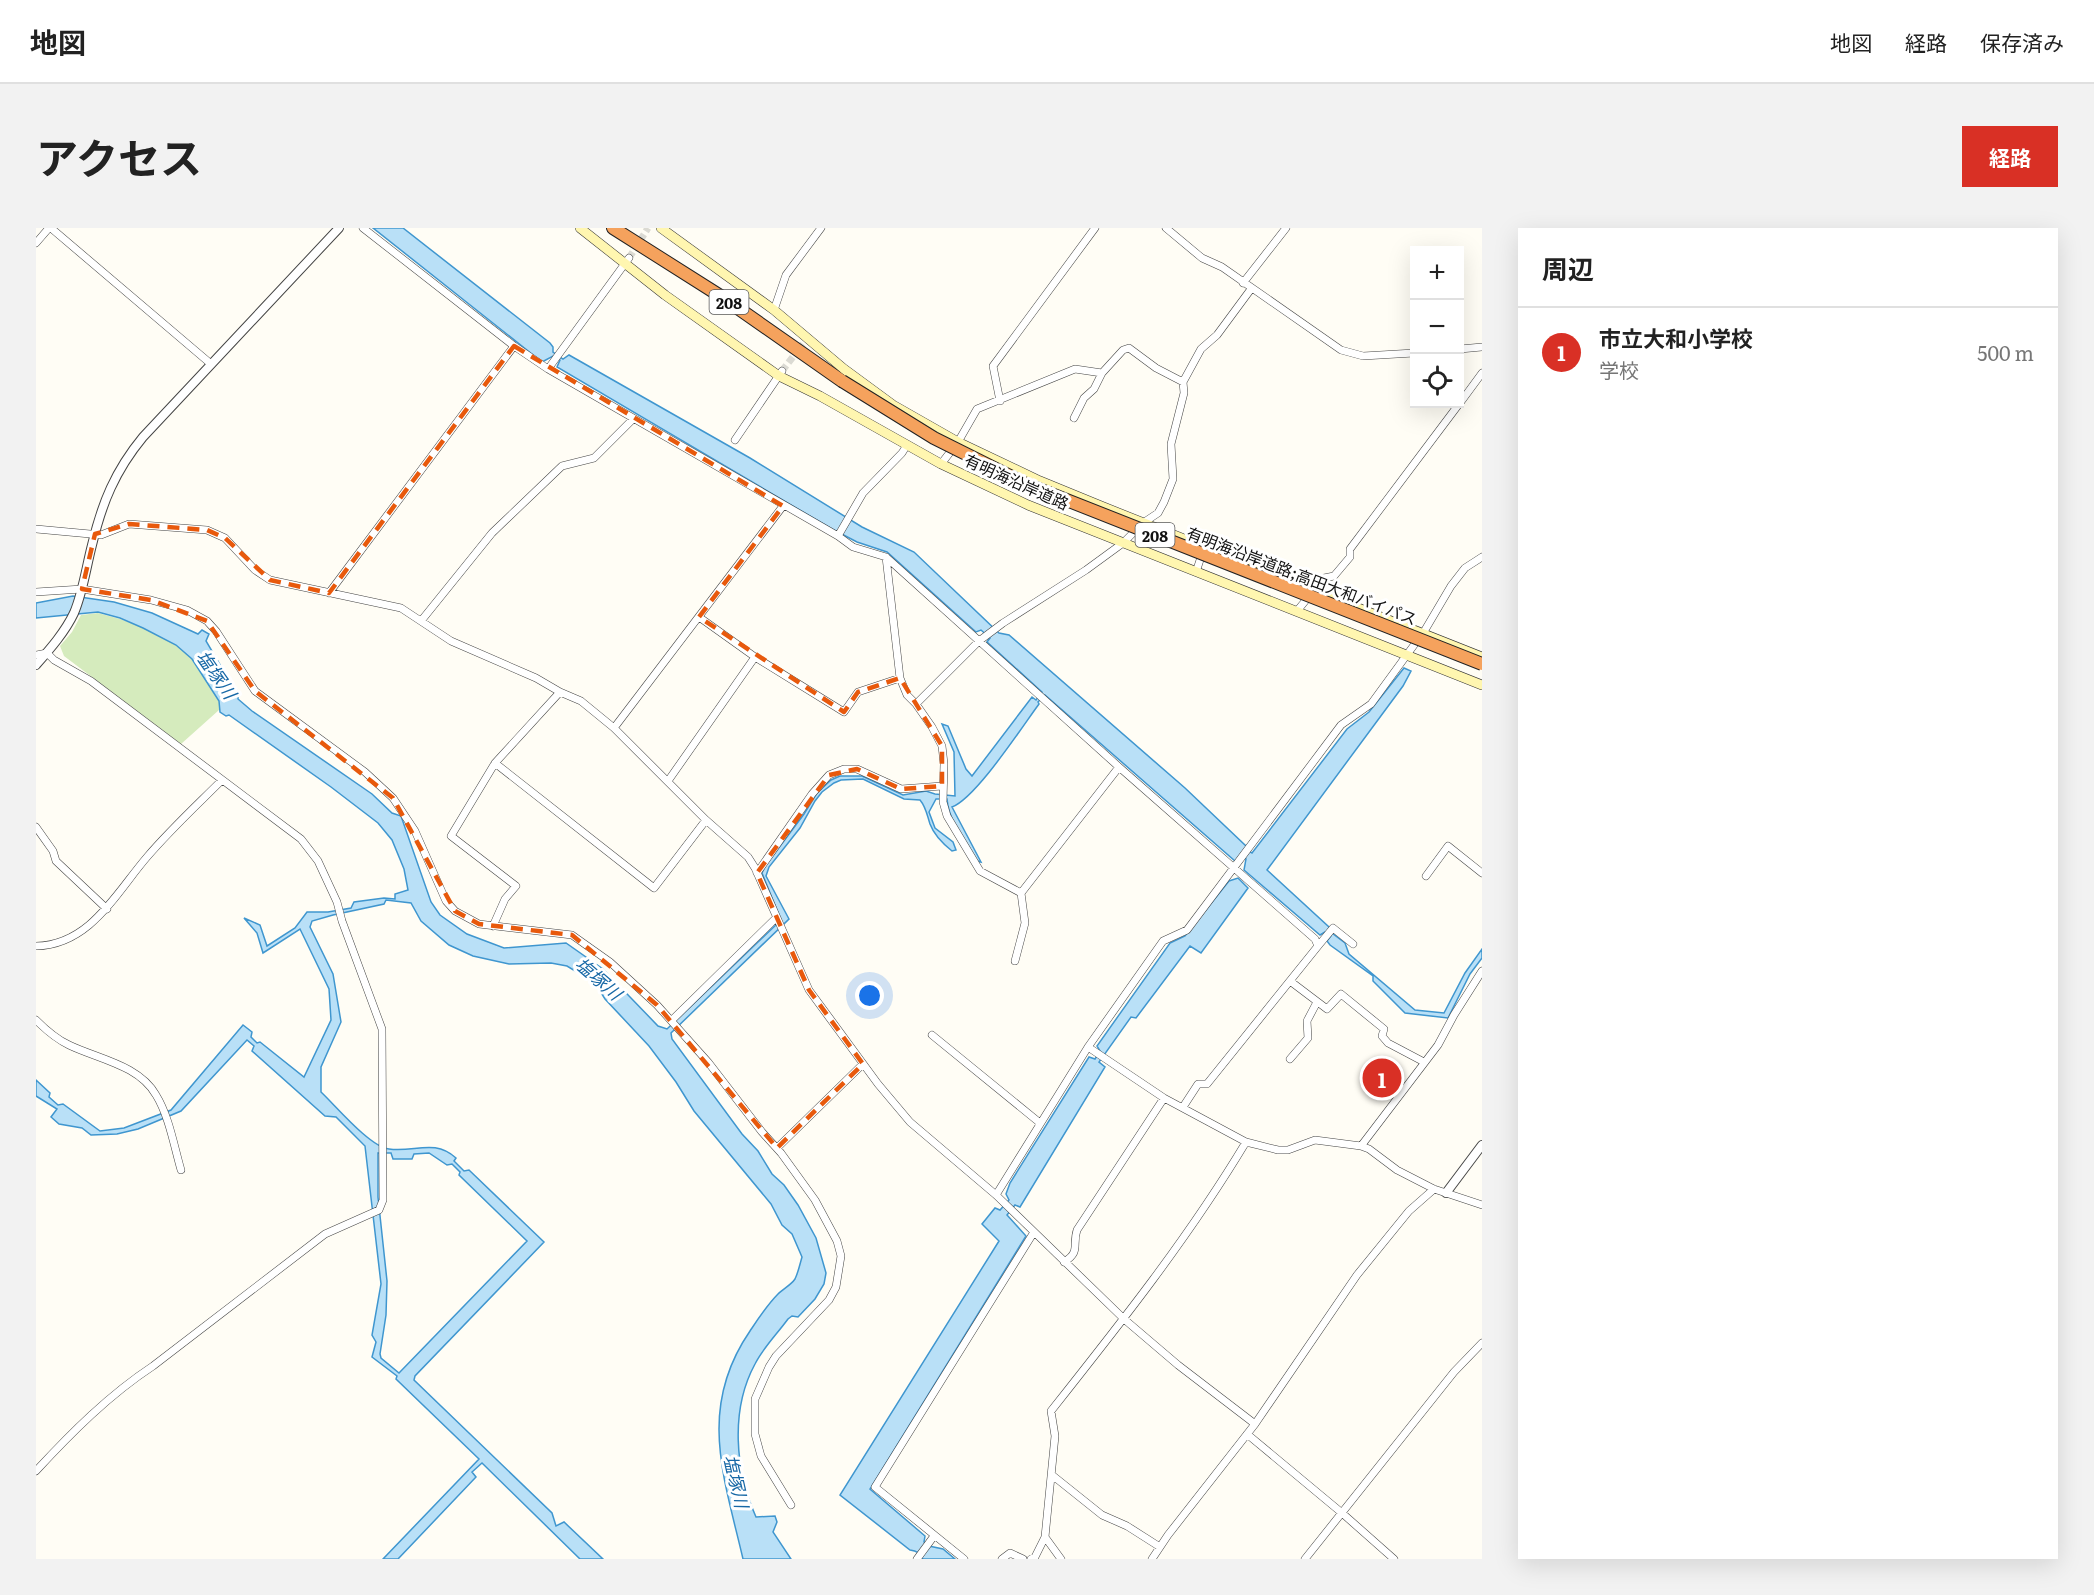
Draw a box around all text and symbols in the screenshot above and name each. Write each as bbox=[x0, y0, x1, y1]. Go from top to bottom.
text: 地図 bbox=[30, 20, 86, 62]
text: 地図 bbox=[1830, 26, 1872, 57]
text: 経路 bbox=[1905, 26, 1947, 57]
text: 保存済み bbox=[1980, 26, 2064, 57]
text: アクセス bbox=[36, 125, 202, 187]
button: 経路 bbox=[1962, 126, 2058, 187]
map controls bbox=[1410, 246, 1464, 408]
button: + bbox=[1410, 246, 1464, 300]
text: 周辺 bbox=[1542, 248, 1594, 287]
road number: 208 bbox=[710, 290, 748, 314]
button: − bbox=[1410, 300, 1464, 354]
text: 市立大和小学校 bbox=[1599, 321, 1753, 354]
text: 1 bbox=[1557, 337, 1566, 367]
text: 500 m bbox=[1977, 337, 2034, 367]
button: locate bbox=[1410, 354, 1464, 408]
text: 学校 bbox=[1599, 354, 1639, 384]
street label: 有明海沿岸道路 bbox=[961, 447, 1073, 515]
street label: 有明海沿岸道路;高田大和バイパス bbox=[1183, 520, 1421, 630]
road number: 208 bbox=[1136, 523, 1174, 547]
water label: 塩塚川 bbox=[190, 644, 245, 705]
water label: 塩塚川 bbox=[570, 950, 630, 1007]
your location bbox=[855, 981, 884, 1010]
pin: 1 bbox=[1362, 1056, 1402, 1100]
water label: 塩塚川 bbox=[718, 1452, 757, 1512]

